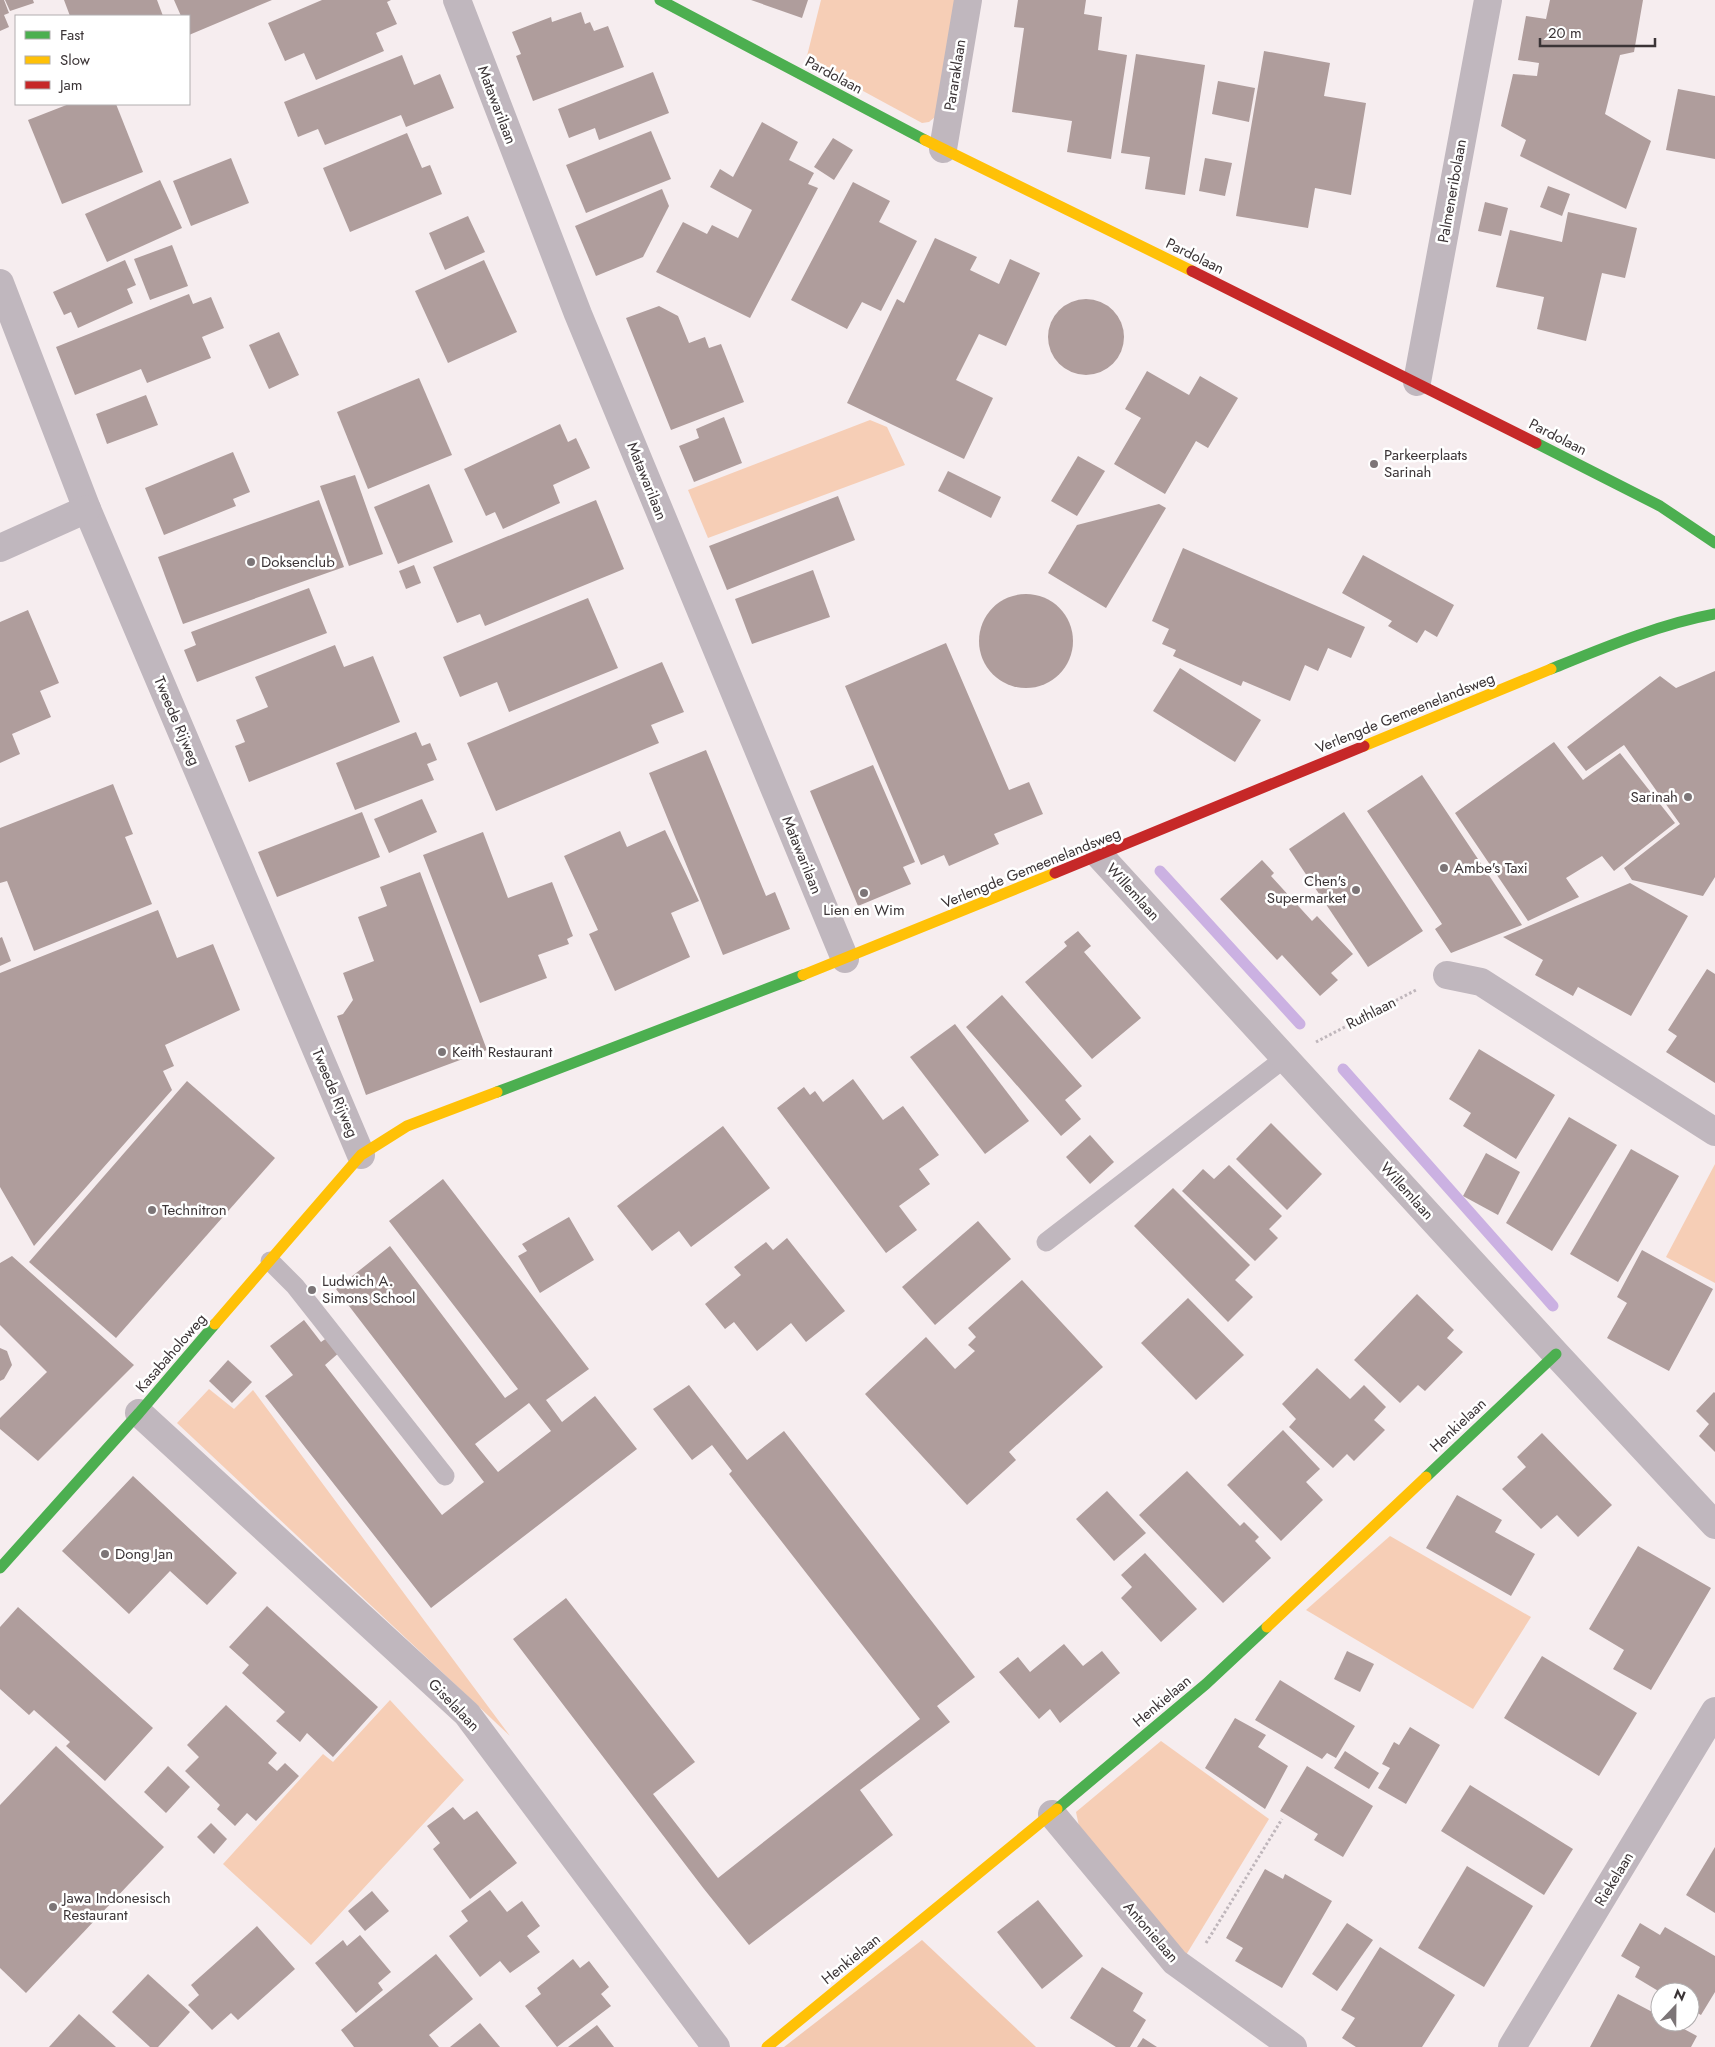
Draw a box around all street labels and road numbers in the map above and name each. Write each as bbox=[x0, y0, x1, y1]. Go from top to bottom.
street label: Pararaklaan bbox=[938, 38, 972, 112]
street label: Pardolaan bbox=[801, 51, 867, 99]
street label: Matawarilaan bbox=[472, 63, 522, 147]
street label: Palmeneribolaan bbox=[1432, 137, 1472, 245]
street label: Pardolaan bbox=[1162, 232, 1228, 280]
street label: Pardolaan bbox=[1525, 413, 1591, 461]
street label: Matawarilaan bbox=[621, 439, 673, 523]
street label: Verlengde Gemeenelandsweg bbox=[1312, 667, 1498, 759]
street label: Tweede Rijweg bbox=[148, 673, 206, 769]
street label: Matawarilaan bbox=[776, 813, 828, 897]
street label: Verlengde Gemeenelandsweg bbox=[938, 822, 1124, 914]
street label: Willemlaan bbox=[1101, 858, 1165, 926]
street label: Ruthlaan bbox=[1342, 991, 1400, 1035]
street label: Tweede Rijweg bbox=[306, 1045, 364, 1141]
street label: Willemlaan bbox=[1375, 1157, 1439, 1225]
street label: Kasabaholoweg bbox=[130, 1309, 212, 1397]
street label: Henkielaan bbox=[1425, 1393, 1491, 1457]
street label: Henkielaan bbox=[1128, 1670, 1196, 1732]
street label: Giselalaan bbox=[423, 1674, 485, 1736]
street label: Riekelaan bbox=[1589, 1848, 1639, 1910]
street label: Antonielaan bbox=[1118, 1897, 1184, 1967]
street label: Henkielaan bbox=[817, 1928, 885, 1990]

